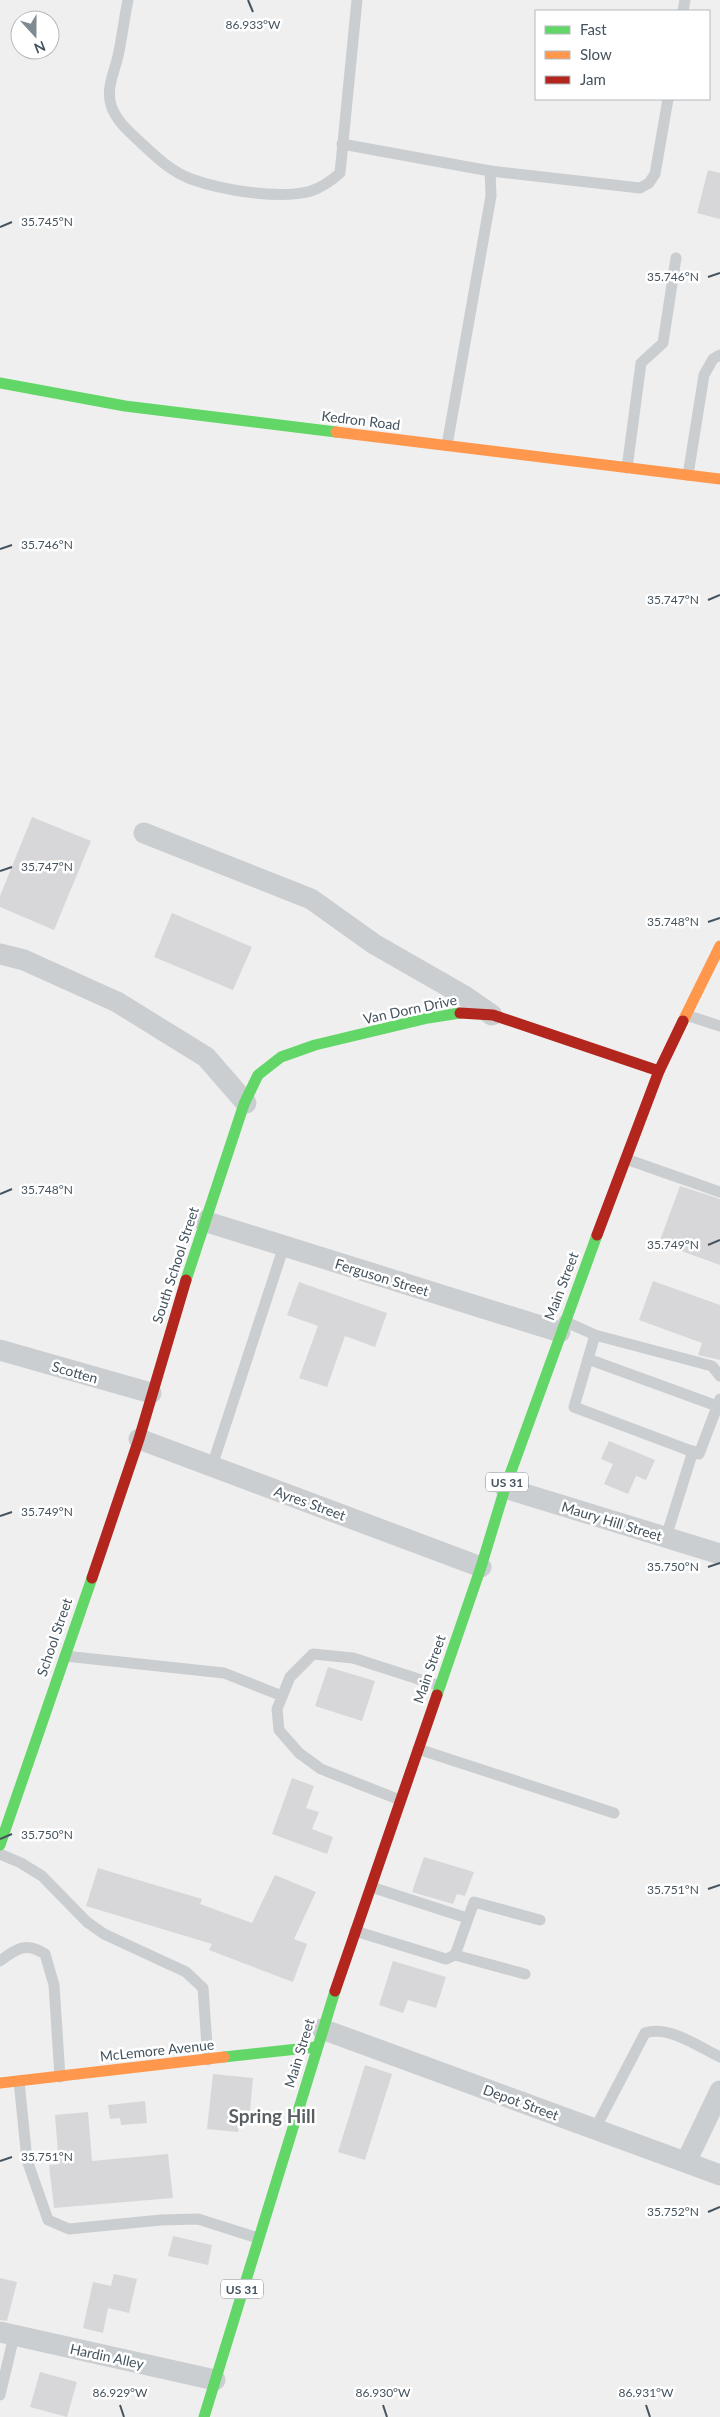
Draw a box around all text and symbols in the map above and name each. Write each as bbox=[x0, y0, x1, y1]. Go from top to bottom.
north arrow bbox=[10, 10, 60, 60]
legend bbox=[535, 10, 710, 100]
text: 86.933°W bbox=[225, 17, 281, 32]
text: Fast bbox=[580, 20, 607, 38]
text: N bbox=[32, 38, 48, 57]
text: Slow bbox=[580, 45, 612, 63]
text: Jam bbox=[580, 70, 606, 88]
text: 35.745°N bbox=[21, 214, 73, 229]
text: 35.746°N bbox=[647, 269, 699, 284]
street label: Kedron Road bbox=[321, 407, 401, 433]
text: 35.746°N bbox=[21, 537, 73, 552]
text: 35.747°N bbox=[647, 592, 699, 607]
text: 35.747°N bbox=[21, 859, 73, 874]
text: 35.748°N bbox=[647, 914, 699, 929]
street label: Van Dorn Drive bbox=[362, 991, 458, 1027]
text: 35.748°N bbox=[21, 1182, 73, 1197]
street label: South School Street bbox=[148, 1205, 202, 1325]
text: 35.749°N bbox=[647, 1237, 699, 1252]
street label: Main Street bbox=[540, 1250, 582, 1322]
street label: Ferguson Street bbox=[333, 1255, 431, 1299]
street label: Scotten bbox=[50, 1357, 100, 1387]
road number: US 31 bbox=[486, 1472, 528, 1491]
street label: Ayres Street bbox=[272, 1482, 348, 1524]
street label: Maury Hill Street bbox=[560, 1498, 664, 1544]
text: 35.749°N bbox=[21, 1504, 73, 1519]
text: 35.750°N bbox=[647, 1559, 699, 1574]
street label: School Street bbox=[33, 1596, 75, 1678]
street label: Main Street bbox=[409, 1632, 449, 1706]
text: 35.750°N bbox=[21, 1827, 73, 1842]
text: 35.751°N bbox=[647, 1882, 699, 1897]
street label: Main Street bbox=[280, 2016, 318, 2090]
street label: McLemore Avenue bbox=[99, 2036, 215, 2064]
street label: Depot Street bbox=[481, 2080, 561, 2124]
district label: Spring Hill bbox=[228, 2104, 316, 2127]
text: 35.751°N bbox=[21, 2149, 73, 2164]
text: 35.752°N bbox=[647, 2204, 699, 2219]
road number: US 31 bbox=[221, 2280, 263, 2298]
street label: Hardin Alley bbox=[69, 2340, 146, 2372]
text: 86.929°W bbox=[92, 2385, 148, 2400]
text: 86.930°W bbox=[355, 2385, 411, 2400]
text: 86.931°W bbox=[618, 2385, 674, 2400]

